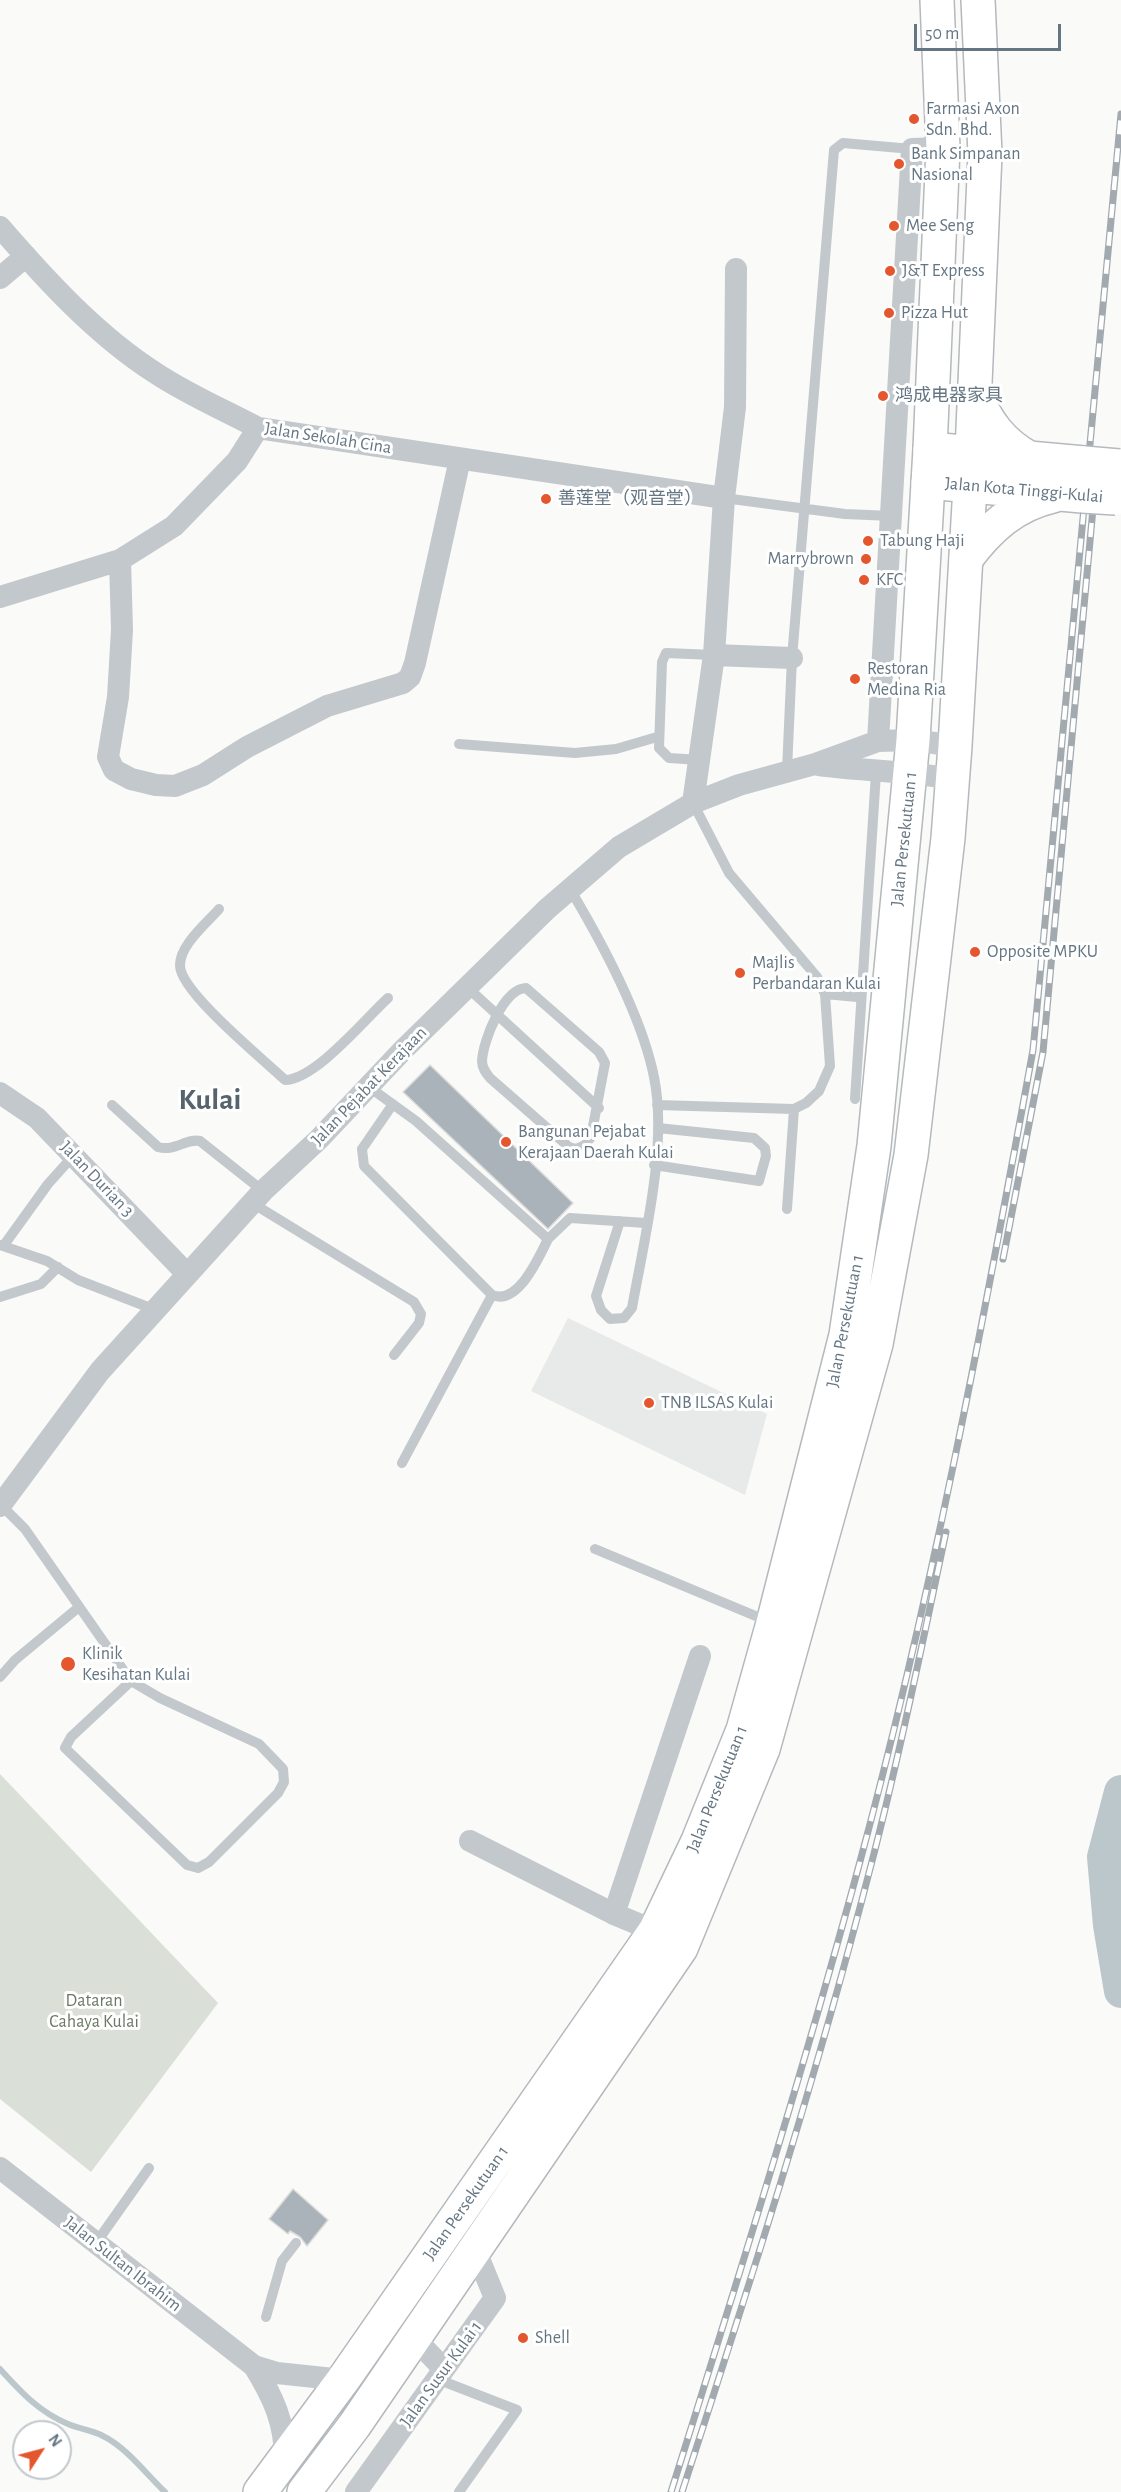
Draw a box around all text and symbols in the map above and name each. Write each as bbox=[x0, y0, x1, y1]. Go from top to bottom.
scale bar bbox=[917, 12, 1064, 50]
text: 50 m bbox=[925, 25, 959, 43]
place label: Farmasi Axon Sdn. Bhd. bbox=[926, 98, 1020, 140]
marker: Farmasi Axon Sdn. Bhd. bbox=[907, 112, 921, 126]
place label: Bank Simpanan Nasional bbox=[911, 143, 1021, 186]
marker: Bank Simpanan Nasional bbox=[892, 157, 906, 171]
place label: Mee Seng bbox=[906, 215, 974, 237]
marker: Mee Seng bbox=[887, 219, 901, 233]
place label: J&T Express bbox=[902, 260, 985, 282]
marker: J&T Express bbox=[883, 264, 897, 278]
place label: Pizza Hut bbox=[901, 302, 968, 324]
marker: Pizza Hut bbox=[882, 306, 896, 320]
place label: 鸿成电器家具 bbox=[895, 385, 1003, 407]
marker: 鸿成电器家具 bbox=[876, 389, 890, 403]
street label: Jalan Sekolah Cina bbox=[263, 417, 393, 459]
street label: Jalan Kota Tinggi-Kulai bbox=[944, 472, 1104, 508]
place label: 善莲堂（观音堂） bbox=[558, 488, 702, 510]
marker: 善莲堂（观音堂） bbox=[539, 492, 553, 506]
place label: Tabung Haji bbox=[880, 530, 965, 552]
marker: Tabung Haji bbox=[861, 534, 875, 548]
place label: Marrybrown bbox=[767, 548, 854, 570]
marker: Marrybrown bbox=[859, 552, 873, 566]
place label: KFC bbox=[876, 569, 903, 591]
marker: KFC bbox=[857, 573, 871, 587]
place label: Restoran Medina Ria bbox=[867, 658, 946, 700]
marker: Restoran Medina Ria bbox=[848, 672, 862, 686]
street label: Jalan Persekutuan 1 bbox=[886, 771, 922, 907]
place label: Opposite MPKU bbox=[987, 941, 1098, 963]
marker: Opposite MPKU bbox=[968, 945, 982, 959]
place label: Majlis Perbandaran Kulai bbox=[752, 952, 881, 994]
marker: Majlis Perbandaran Kulai bbox=[733, 966, 747, 980]
street label: Jalan Pejabat Kerajaan bbox=[307, 1022, 431, 1150]
district label: Kulai bbox=[179, 1082, 241, 1118]
place label: Bangunan Pejabat Kerajaan Daerah Kulai bbox=[518, 1121, 674, 1164]
marker: Bangunan Pejabat Kerajaan Daerah Kulai bbox=[499, 1135, 513, 1149]
street label: Jalan Durian 3 bbox=[56, 1137, 138, 1221]
street label: Jalan Persekutuan 1 bbox=[822, 1253, 868, 1389]
place label: TNB ILSAS Kulai bbox=[661, 1392, 773, 1414]
marker: TNB ILSAS Kulai bbox=[642, 1396, 656, 1410]
place label: Klinik Kesihatan Kulai bbox=[82, 1643, 190, 1686]
marker: Klinik Kesihatan Kulai bbox=[59, 1655, 77, 1673]
street label: Jalan Persekutuan 1 bbox=[682, 1722, 752, 1856]
park label: Dataran Cahaya Kulai bbox=[49, 1990, 139, 2032]
street label: Jalan Persekutuan 1 bbox=[418, 2142, 514, 2264]
street label: Jalan Sultan Ibrahim bbox=[60, 2212, 186, 2316]
street label: Jalan Susur Kulai 1 bbox=[395, 2317, 487, 2431]
place label: Shell bbox=[535, 2327, 570, 2349]
marker: Shell bbox=[516, 2331, 530, 2345]
north arrow bbox=[12, 2420, 72, 2480]
text: N bbox=[45, 2431, 65, 2450]

